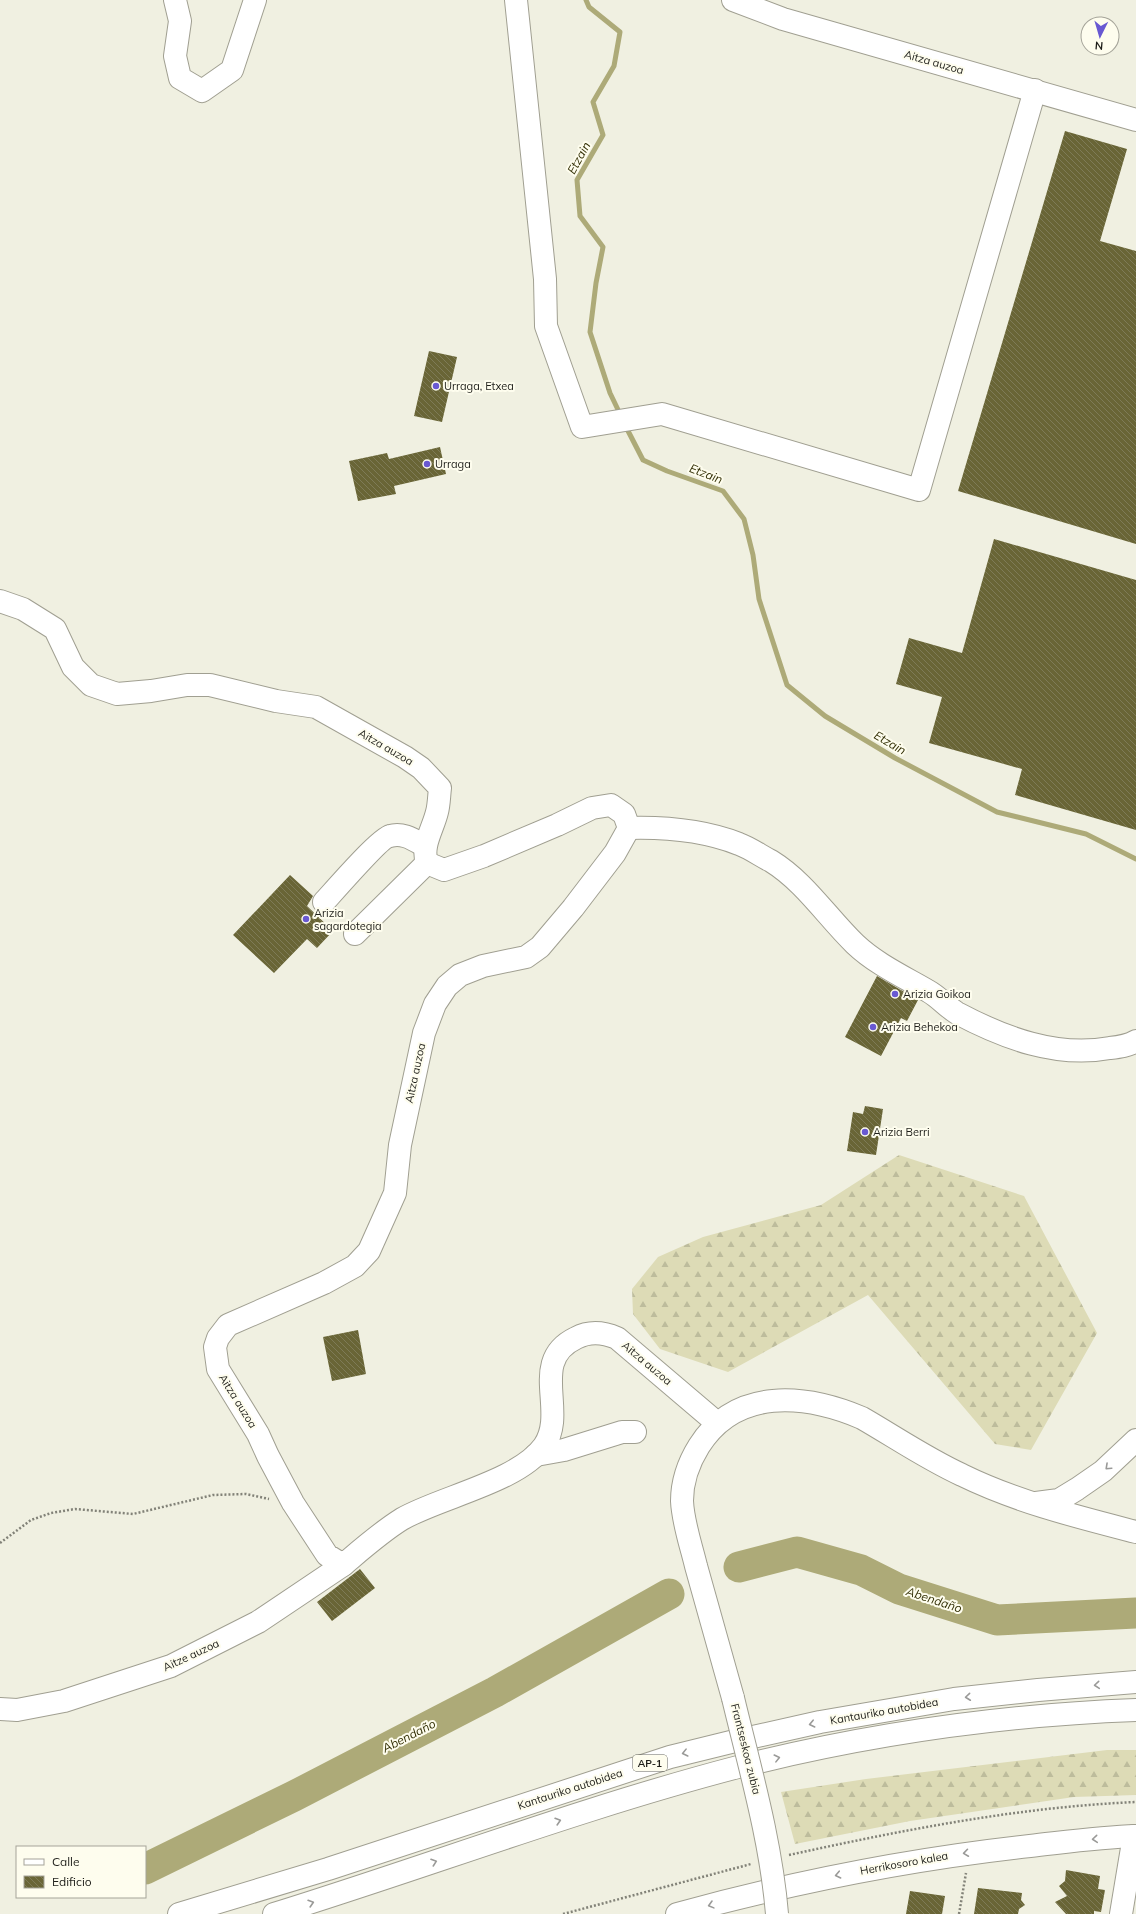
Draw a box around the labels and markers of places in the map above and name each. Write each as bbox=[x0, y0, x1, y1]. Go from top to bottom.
place label: Urraga, Etxea bbox=[444, 379, 514, 393]
marker: Urraga, Etxea bbox=[431, 381, 441, 391]
place label: Urraga bbox=[435, 457, 471, 471]
marker: Urraga bbox=[422, 459, 432, 469]
place label: Arizia sagardotegia bbox=[314, 906, 382, 933]
marker: Arizia sagardotegia bbox=[301, 914, 311, 924]
place label: Arizia Goikoa bbox=[903, 987, 971, 1001]
marker: Arizia Goikoa bbox=[890, 989, 900, 999]
place label: Arizia Behekoa bbox=[881, 1020, 958, 1034]
marker: Arizia Behekoa bbox=[868, 1022, 878, 1032]
place label: Arizia Berri bbox=[873, 1125, 930, 1139]
marker: Arizia Berri bbox=[860, 1127, 870, 1137]

